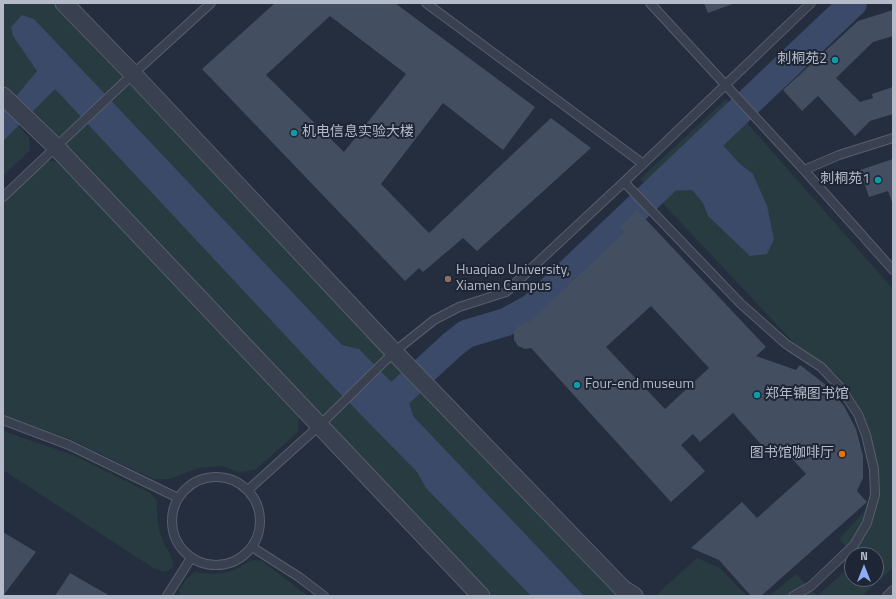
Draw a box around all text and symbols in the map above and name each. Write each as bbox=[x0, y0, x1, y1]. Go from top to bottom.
place label: 刺桐苑2 bbox=[777, 52, 827, 68]
marker: 刺桐苑2 bbox=[830, 55, 840, 65]
place label: 机电信息实验大楼 bbox=[302, 125, 414, 141]
marker: 机电信息实验大楼 bbox=[289, 128, 299, 138]
place label: 刺桐苑1 bbox=[820, 172, 870, 188]
marker: 刺桐苑1 bbox=[873, 175, 883, 185]
place label: Huaqiao University, Xiamen Campus bbox=[456, 263, 570, 296]
marker: Huaqiao University, Xiamen Campus bbox=[443, 274, 453, 284]
place label: Four-end museum bbox=[585, 377, 694, 393]
marker: Four-end museum bbox=[572, 380, 582, 390]
place label: 郑年锦图书馆 bbox=[765, 387, 849, 403]
marker: 郑年锦图书馆 bbox=[752, 390, 762, 400]
place label: 图书馆咖啡厅 bbox=[750, 446, 834, 462]
marker: 图书馆咖啡厅 bbox=[837, 449, 847, 459]
north arrow bbox=[844, 547, 884, 587]
text: N bbox=[860, 548, 868, 564]

